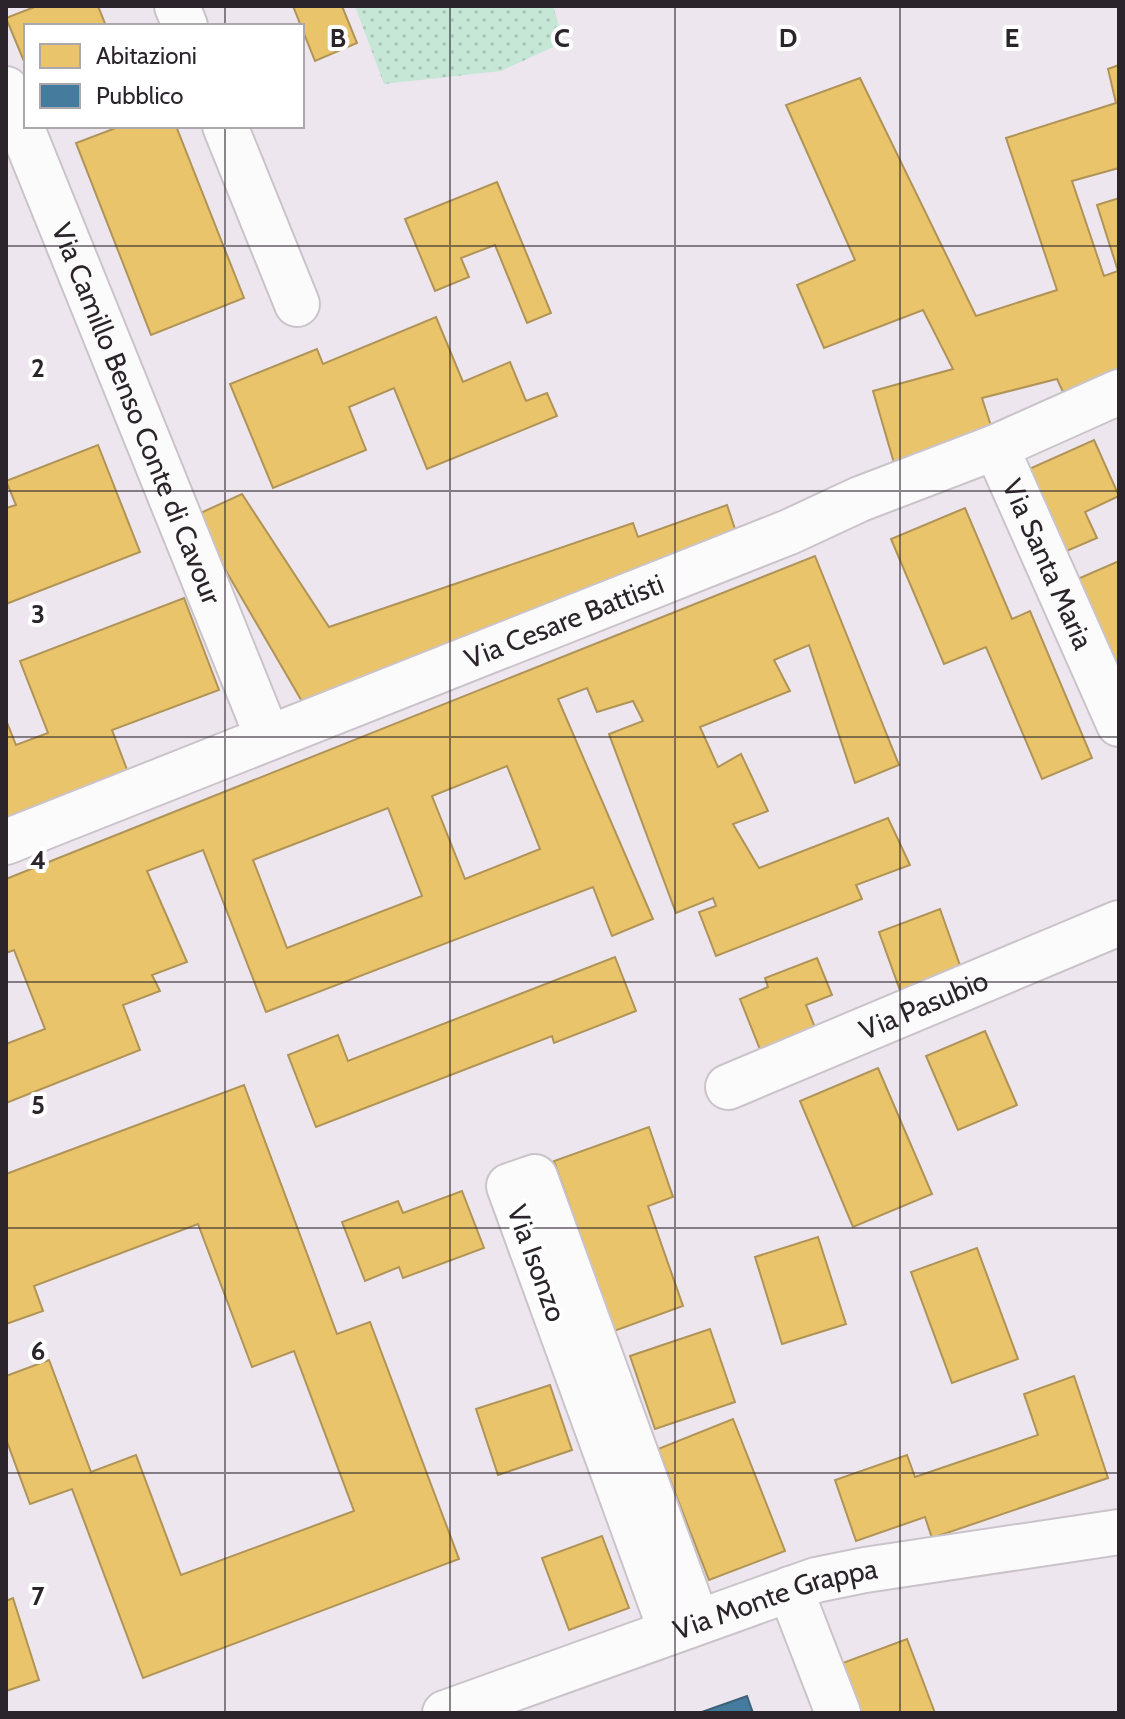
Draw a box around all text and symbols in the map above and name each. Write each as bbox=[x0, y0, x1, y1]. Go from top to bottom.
text: B bbox=[330, 22, 346, 54]
text: C bbox=[554, 22, 570, 54]
text: D bbox=[779, 22, 797, 54]
text: E bbox=[1005, 22, 1019, 54]
legend bbox=[24, 24, 304, 128]
text: Abitazioni bbox=[96, 41, 197, 70]
text: Pubblico bbox=[96, 81, 183, 110]
street label: Via Camillo Benso Conte di Cavour bbox=[45, 218, 229, 609]
text: 2 bbox=[31, 352, 45, 384]
street label: Via Santa Maria bbox=[995, 474, 1101, 655]
street label: Via Cesare Battisti bbox=[459, 566, 668, 676]
text: 3 bbox=[31, 598, 45, 630]
text: 4 bbox=[30, 844, 46, 876]
street label: Via Pasubio bbox=[854, 963, 993, 1047]
text: 5 bbox=[31, 1089, 45, 1121]
street label: Via Isonzo bbox=[500, 1200, 574, 1326]
text: 6 bbox=[31, 1335, 45, 1367]
street label: Via Monte Grappa bbox=[669, 1551, 880, 1647]
text: 7 bbox=[31, 1580, 45, 1612]

